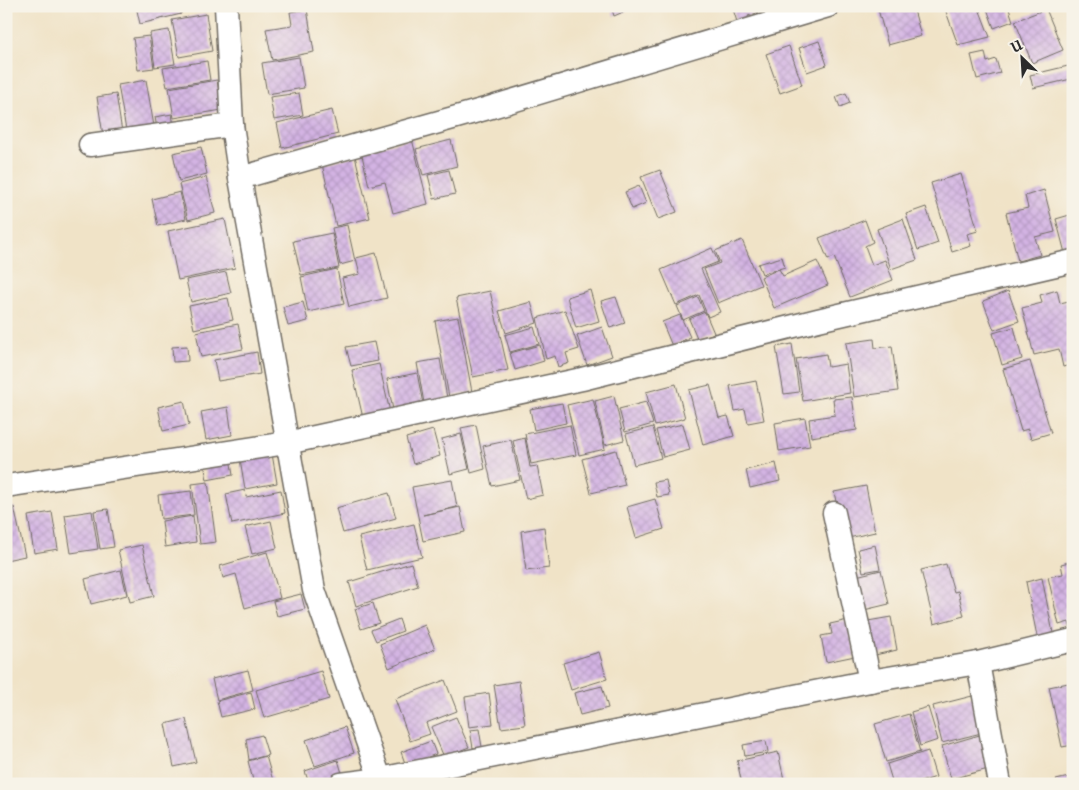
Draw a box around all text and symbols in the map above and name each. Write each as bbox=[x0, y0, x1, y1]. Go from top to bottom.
north arrow bbox=[996, 32, 1046, 82]
text: U bbox=[1007, 37, 1025, 57]

